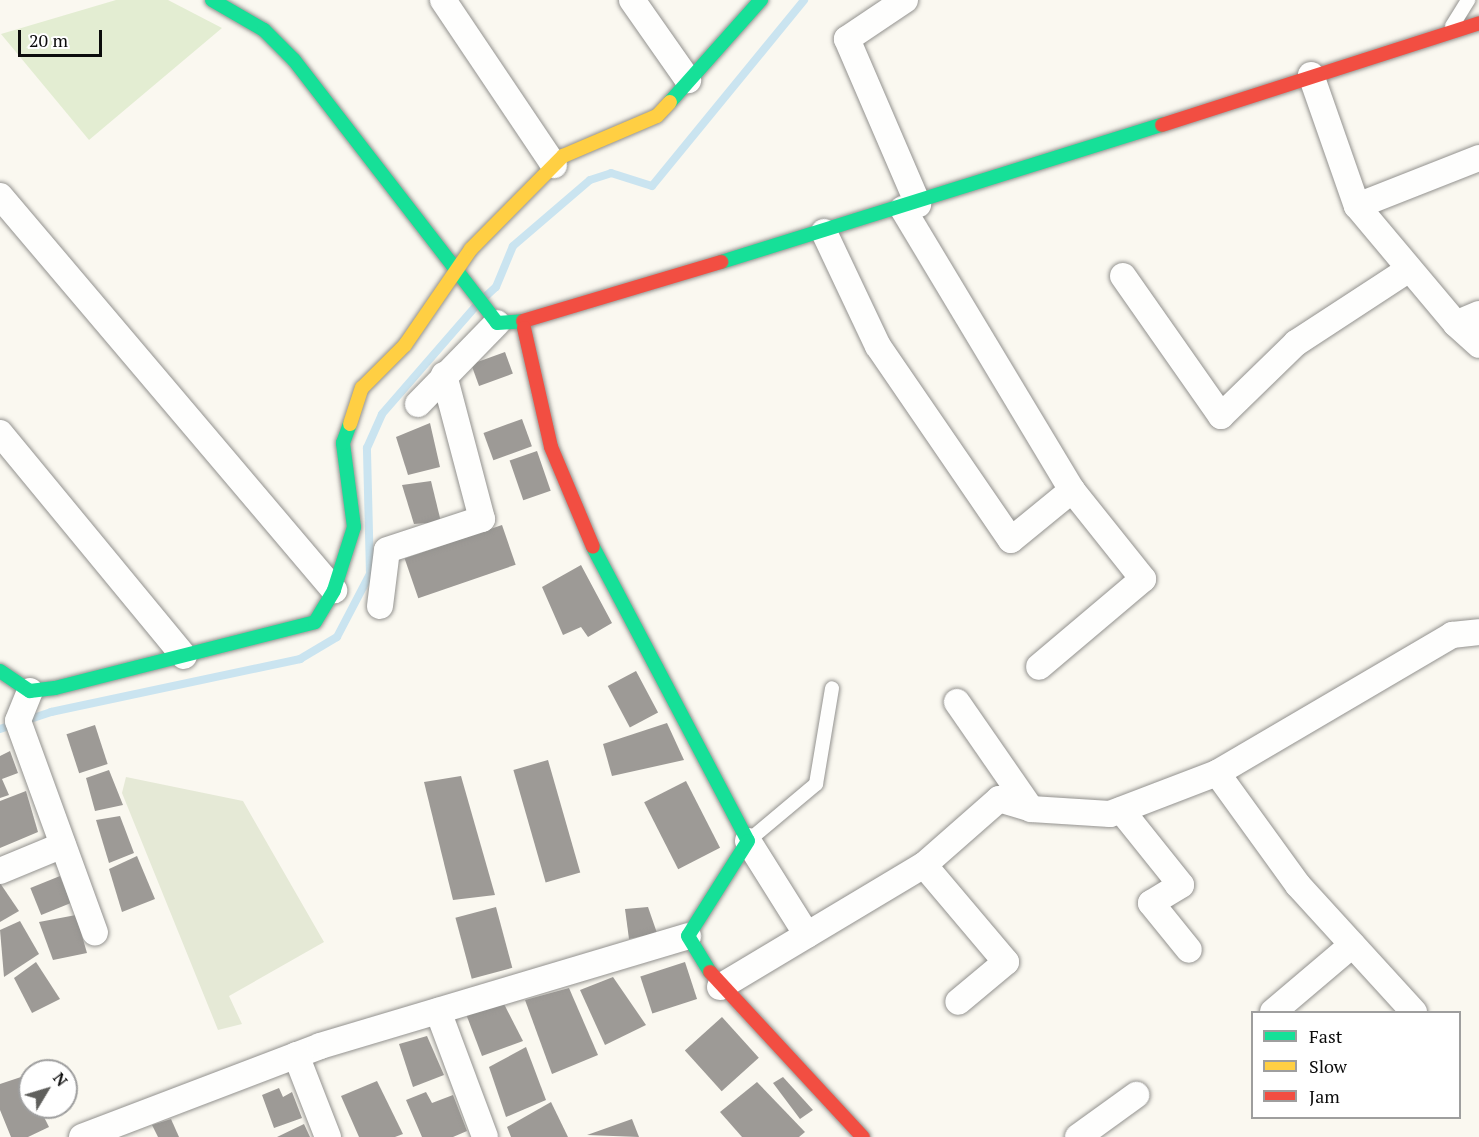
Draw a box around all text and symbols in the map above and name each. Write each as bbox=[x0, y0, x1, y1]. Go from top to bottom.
scale bar bbox=[21, 18, 105, 56]
text: 20 m bbox=[29, 28, 68, 52]
legend bbox=[1251, 1011, 1461, 1119]
text: Fast bbox=[1309, 1024, 1342, 1048]
text: Slow bbox=[1309, 1054, 1347, 1078]
north arrow bbox=[18, 1059, 78, 1119]
text: N bbox=[48, 1068, 73, 1091]
text: Jam bbox=[1309, 1084, 1340, 1108]

